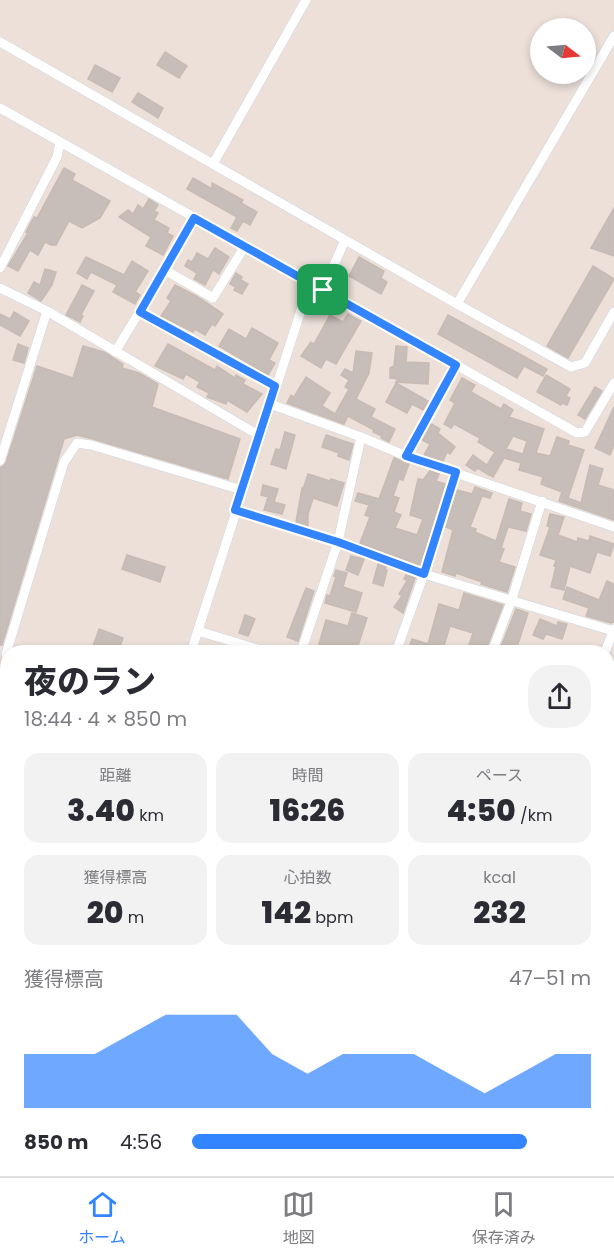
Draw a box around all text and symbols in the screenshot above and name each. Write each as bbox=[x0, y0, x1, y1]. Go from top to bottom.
north arrow bbox=[530, 18, 596, 84]
map controls bbox=[530, 18, 596, 84]
pin bbox=[297, 264, 348, 315]
icon: arrive bbox=[306, 273, 339, 306]
text: 夜のラン bbox=[24, 658, 156, 705]
button: share bbox=[528, 665, 591, 728]
text: 18:44 · 4 × 850 m bbox=[24, 705, 187, 733]
text: 距離 bbox=[99, 764, 132, 787]
text: 時間 bbox=[291, 764, 324, 787]
text: ペース bbox=[476, 764, 523, 787]
text: 3.40 bbox=[67, 789, 135, 832]
text: 16:26 bbox=[270, 789, 345, 832]
text: 4:50 bbox=[447, 789, 516, 832]
text: km bbox=[135, 804, 164, 827]
text: /km bbox=[516, 804, 552, 827]
text: 獲得標高 bbox=[83, 866, 148, 889]
text: 心拍数 bbox=[283, 866, 332, 889]
text: kcal bbox=[483, 866, 516, 889]
text: 20 bbox=[87, 891, 124, 934]
text: 142 bbox=[262, 891, 311, 934]
text: 232 bbox=[473, 891, 526, 934]
text: m bbox=[124, 906, 144, 929]
text: bpm bbox=[311, 906, 353, 929]
text: 47–51 m bbox=[509, 964, 591, 992]
text: 獲得標高 bbox=[24, 965, 104, 993]
text: 850 m bbox=[24, 1128, 88, 1156]
text: 4:56 bbox=[120, 1128, 162, 1156]
tab: ホーム bbox=[78, 1188, 126, 1250]
tab: 地図 bbox=[282, 1188, 315, 1250]
tab: 保存済み bbox=[472, 1188, 536, 1250]

